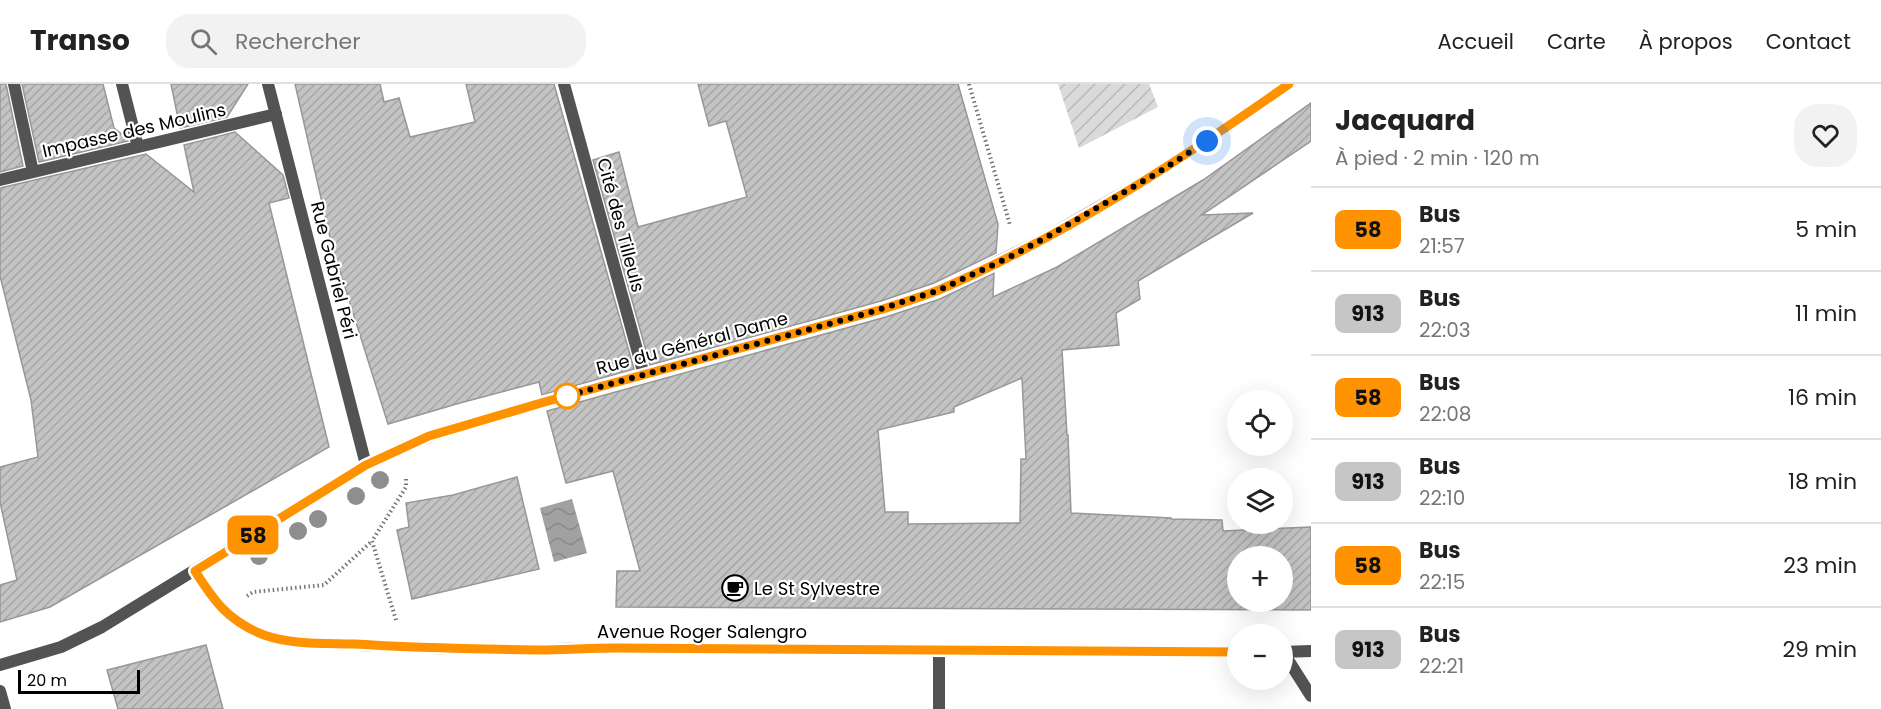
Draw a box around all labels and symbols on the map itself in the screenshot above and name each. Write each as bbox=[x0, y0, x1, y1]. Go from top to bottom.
street label: Impasse des Moulins bbox=[40, 97, 228, 163]
your location bbox=[1192, 126, 1222, 156]
street label: Cité des Tilleuls bbox=[591, 155, 651, 295]
street label: Rue Gabriel Péri bbox=[305, 199, 363, 341]
street label: Rue du Général Dame bbox=[593, 305, 791, 381]
unlabelled marker bbox=[554, 383, 580, 409]
line badge: 58 bbox=[226, 516, 280, 554]
cafe icon: Le St Sylvestre bbox=[720, 573, 750, 603]
place label: Le St Sylvestre bbox=[754, 576, 880, 601]
street label: Avenue Roger Salengro bbox=[597, 619, 807, 644]
scale bar bbox=[18, 667, 140, 694]

